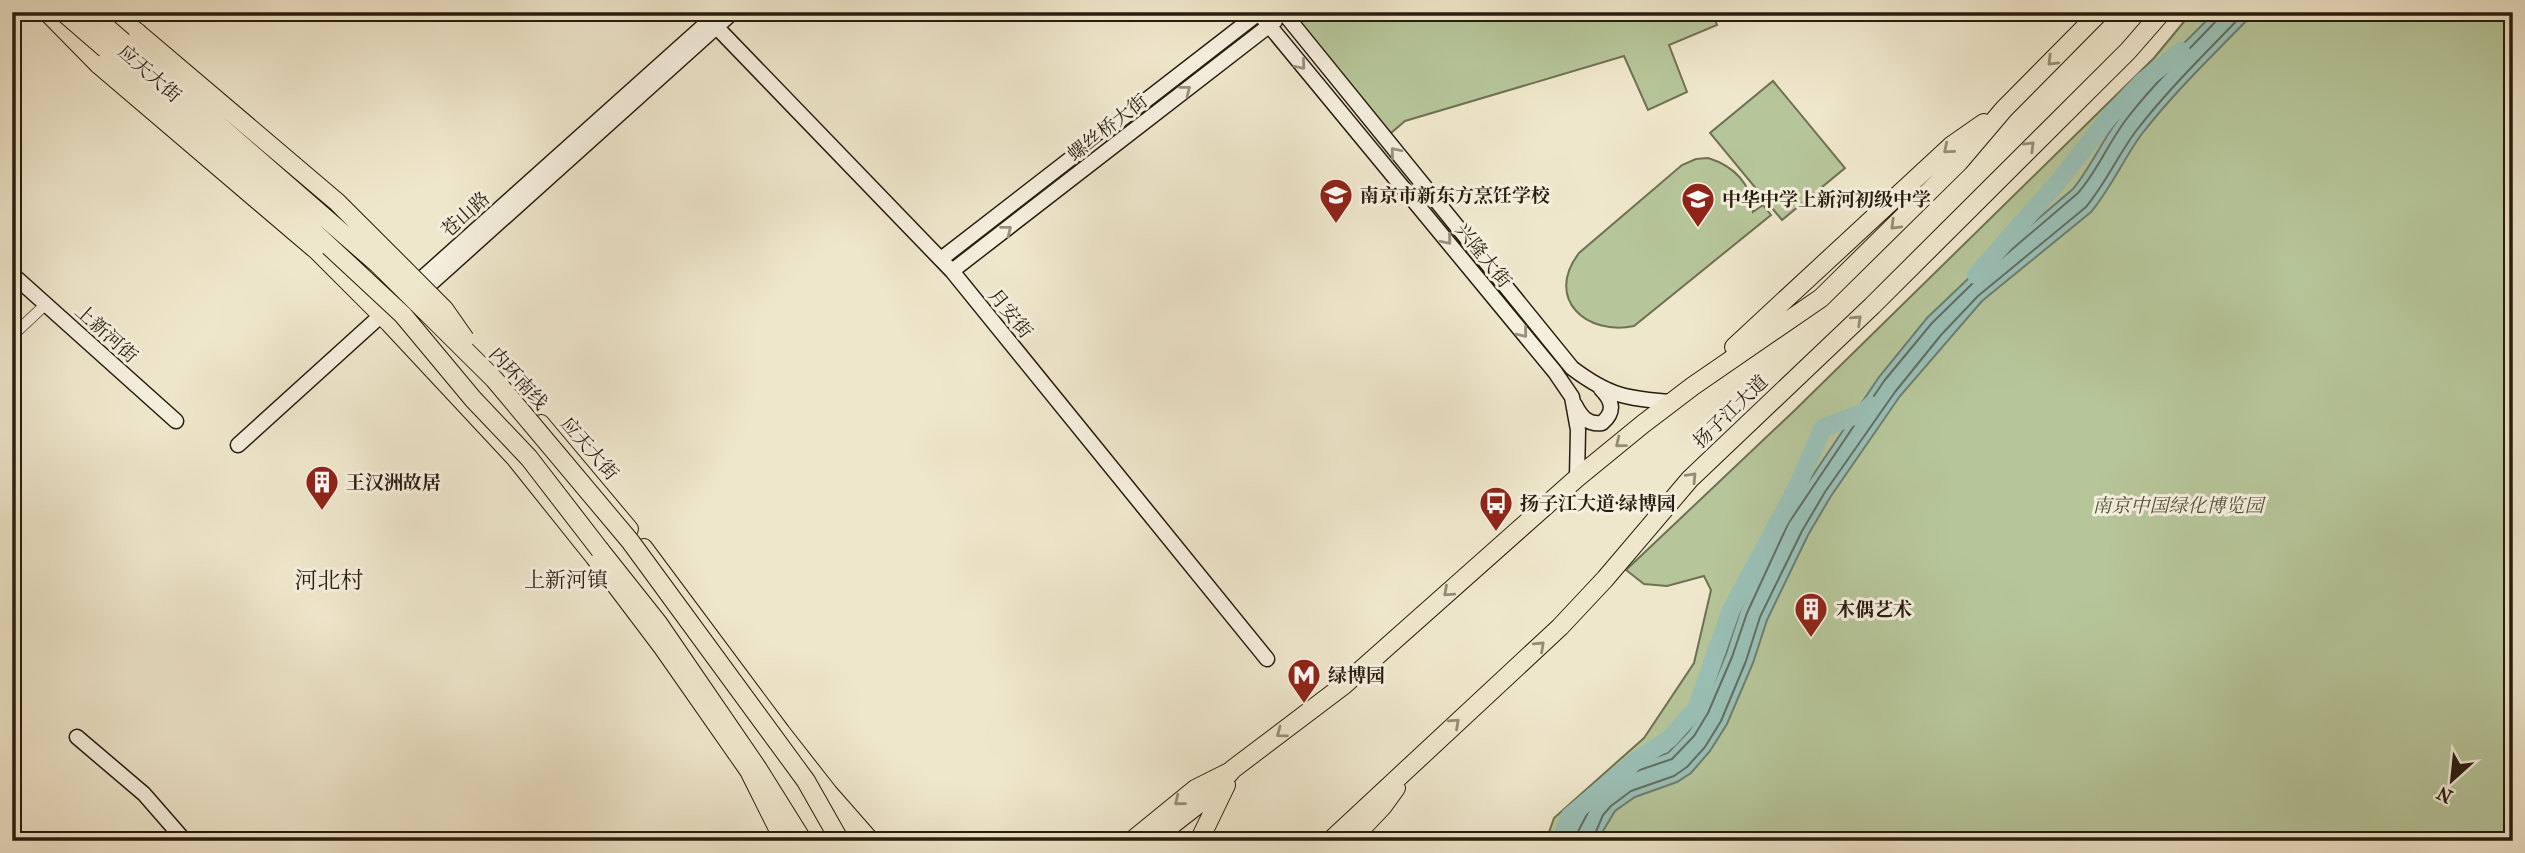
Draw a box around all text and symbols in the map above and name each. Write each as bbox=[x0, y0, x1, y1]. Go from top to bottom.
street label: 应天大街 bbox=[113, 41, 185, 107]
one-way arrow bbox=[2047, 53, 2060, 66]
one-way arrow bbox=[1293, 56, 1305, 69]
one-way arrow bbox=[1179, 86, 1191, 99]
street label: 螺丝桥大街 bbox=[1063, 90, 1152, 166]
one-way arrow bbox=[1944, 141, 1957, 153]
one-way arrow bbox=[2022, 142, 2035, 155]
one-way arrow bbox=[1391, 147, 1403, 160]
school or university icon: 南京市新东方烹饪学校 bbox=[1317, 176, 1355, 225]
school or university icon: 中华中学上新河初级中学 bbox=[1679, 180, 1717, 229]
place label: 南京市新东方烹饪学校 bbox=[1360, 185, 1550, 207]
street label: 苍山路 bbox=[437, 187, 494, 242]
place label: 中华中学上新河初级中学 bbox=[1722, 189, 1931, 211]
one-way arrow bbox=[1890, 217, 1903, 230]
street label: 兴隆大街 bbox=[1451, 219, 1516, 292]
one-way arrow bbox=[999, 225, 1011, 238]
one-way arrow bbox=[1438, 232, 1451, 244]
street label: 月安街 bbox=[984, 285, 1037, 343]
street label: 上新河街 bbox=[71, 300, 142, 367]
one-way arrow bbox=[1848, 315, 1861, 328]
one-way arrow bbox=[1514, 325, 1527, 337]
street label: 内环南线 bbox=[485, 343, 552, 414]
street label: 扬子江大道 bbox=[1689, 371, 1773, 453]
street label: 应天大街 bbox=[556, 413, 622, 485]
one-way arrow bbox=[1616, 435, 1629, 447]
building icon: 王汉洲故居 bbox=[303, 463, 341, 512]
place label: 王汉洲故居 bbox=[346, 472, 441, 494]
one-way arrow bbox=[1684, 472, 1697, 485]
bus stop icon: 扬子江大道·绿博园 bbox=[1477, 484, 1515, 533]
place label: 扬子江大道·绿博园 bbox=[1520, 493, 1676, 515]
park label: 南京中国绿化博览园 bbox=[2092, 495, 2266, 517]
district label: 河北村 bbox=[295, 567, 364, 594]
district label: 上新河镇 bbox=[524, 568, 608, 592]
one-way arrow bbox=[1444, 584, 1457, 596]
building icon: 木偶艺术 bbox=[1792, 590, 1830, 639]
place label: 木偶艺术 bbox=[1836, 599, 1912, 621]
one-way arrow bbox=[1532, 641, 1545, 654]
metro station icon: 绿博园 bbox=[1285, 656, 1323, 705]
place label: 绿博园 bbox=[1328, 665, 1385, 687]
one-way arrow bbox=[1447, 719, 1460, 731]
one-way arrow bbox=[1276, 725, 1288, 738]
north arrow bbox=[2416, 744, 2486, 814]
text: N bbox=[2433, 781, 2456, 807]
one-way arrow bbox=[1174, 792, 1187, 805]

